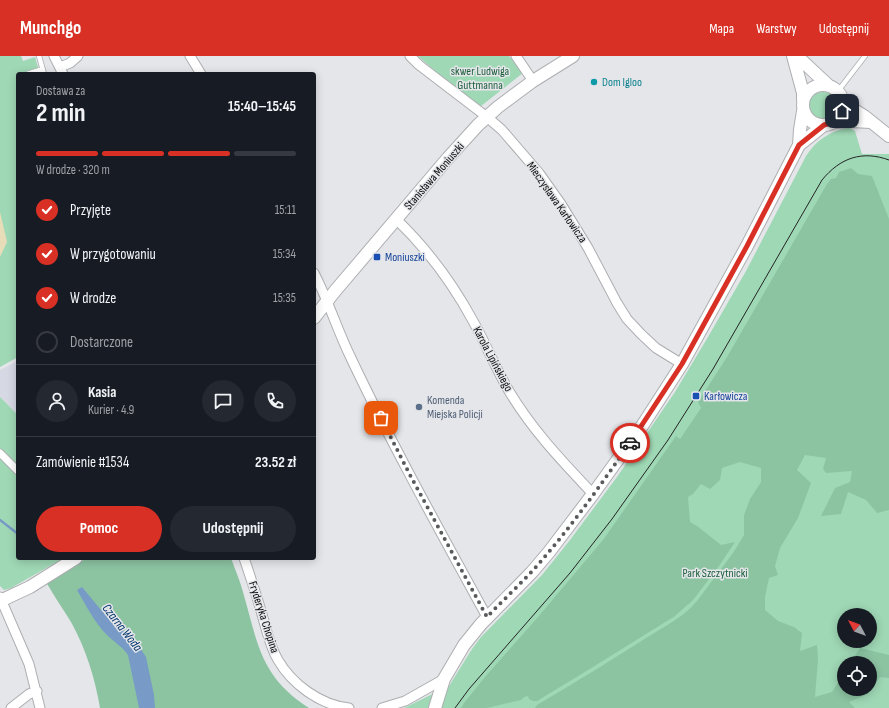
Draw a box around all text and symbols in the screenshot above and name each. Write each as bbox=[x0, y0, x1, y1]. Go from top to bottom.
text: Munchgo bbox=[20, 17, 81, 40]
text: Mapa bbox=[709, 20, 734, 37]
text: Warstwy bbox=[756, 20, 797, 37]
text: Udostępnij bbox=[819, 20, 869, 37]
park label: skwer Ludwiga Guttmanna bbox=[451, 64, 510, 93]
place label: Dom Igloo bbox=[602, 75, 642, 90]
marker: Dom Igloo bbox=[589, 77, 599, 87]
text: Dostawa za bbox=[36, 83, 85, 99]
pin bbox=[825, 94, 859, 128]
text: 15:40–15:45 bbox=[228, 97, 296, 116]
text: 2 min bbox=[36, 98, 86, 129]
icon: home bbox=[831, 100, 853, 122]
street label: Stanisława Moniuszki bbox=[401, 139, 468, 213]
street label: Mieczysława Karłowicza bbox=[523, 159, 590, 246]
text: W drodze · 320 m bbox=[36, 162, 110, 178]
icon: check bbox=[36, 199, 58, 221]
text: Przyjęte bbox=[70, 201, 111, 220]
text: 15:11 bbox=[275, 202, 296, 218]
icon: check bbox=[36, 243, 58, 265]
text: W przygotowaniu bbox=[70, 245, 156, 264]
text: 15:34 bbox=[273, 246, 296, 262]
place label: Moniuszki bbox=[385, 250, 425, 265]
marker: Moniuszki bbox=[372, 252, 382, 262]
icon: check bbox=[36, 287, 58, 309]
text: W drodze bbox=[70, 289, 116, 308]
text: 15:35 bbox=[273, 290, 296, 306]
street label: Karola Lipińskiego bbox=[469, 324, 516, 394]
text: Dostarczone bbox=[70, 333, 133, 352]
button: person bbox=[36, 380, 78, 422]
button: chat bbox=[202, 380, 244, 422]
button: phone bbox=[254, 380, 296, 422]
text: Kasia bbox=[88, 383, 116, 402]
place label: Karłowicza bbox=[704, 389, 748, 404]
marker: Karłowicza bbox=[691, 391, 701, 401]
place label: Komenda Miejska Policji bbox=[427, 393, 483, 422]
pin bbox=[364, 401, 398, 435]
text: Kurier · 4.9 bbox=[88, 402, 134, 418]
marker: Komenda Miejska Policji bbox=[414, 402, 424, 412]
icon: bag bbox=[370, 407, 392, 429]
courier bbox=[610, 423, 650, 463]
icon: car bbox=[619, 432, 641, 454]
text: Zamówienie #1534 bbox=[36, 453, 129, 472]
text: 23.52 zł bbox=[255, 453, 296, 472]
button: Pomoc bbox=[36, 506, 162, 552]
button: Udostępnij bbox=[170, 506, 296, 552]
park label: Park Szczytnicki bbox=[682, 566, 748, 581]
street label: Fryderyka Chopina bbox=[245, 579, 282, 655]
water label: Czarna Woda bbox=[99, 601, 146, 655]
north arrow bbox=[837, 608, 877, 648]
map controls bbox=[837, 608, 877, 696]
button: locate bbox=[837, 656, 877, 696]

